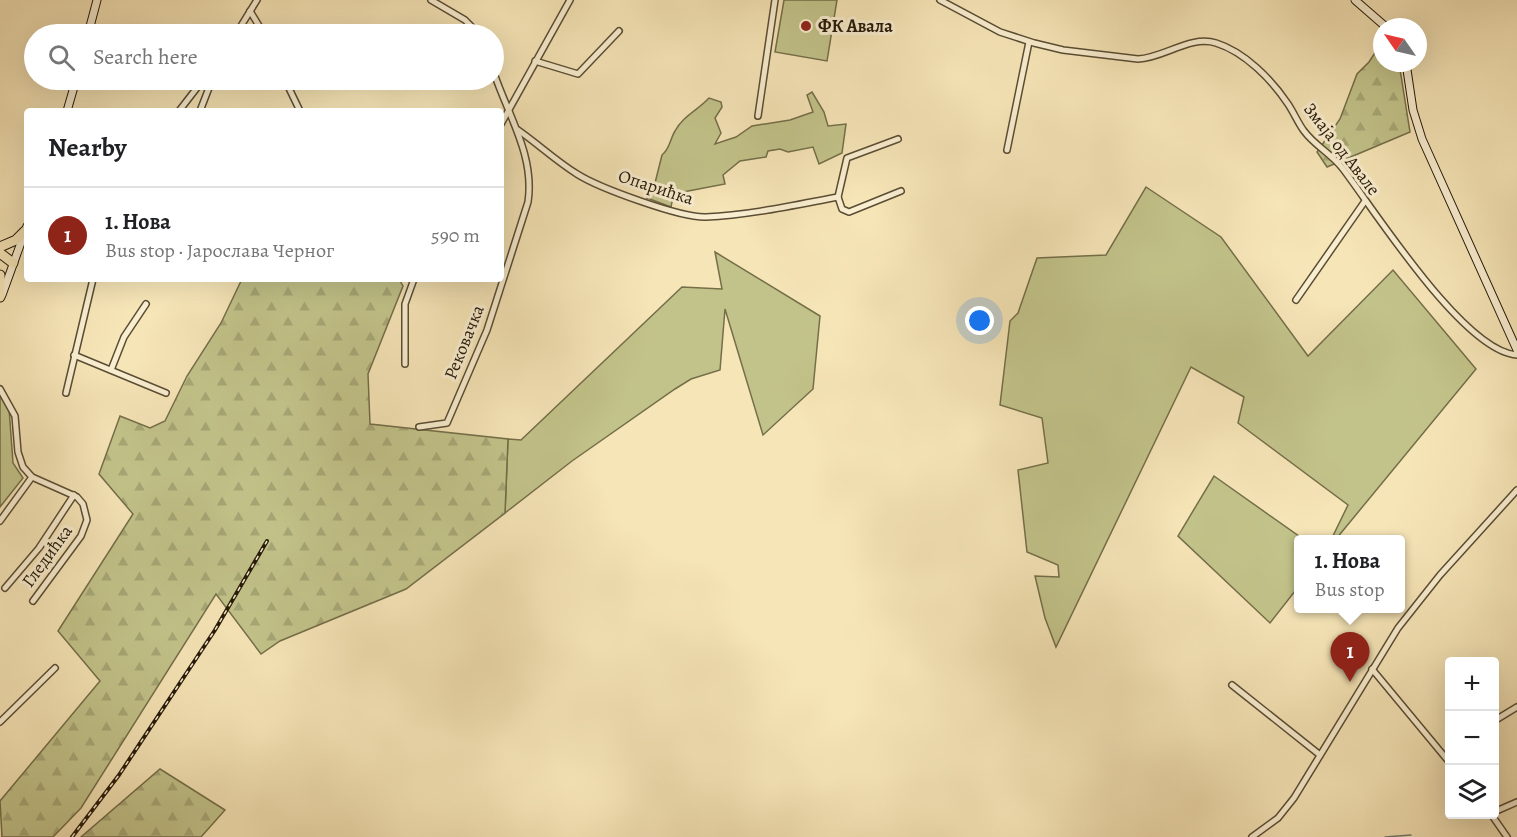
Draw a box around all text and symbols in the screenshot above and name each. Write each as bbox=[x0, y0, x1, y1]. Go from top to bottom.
place label: ФК Авала bbox=[818, 14, 893, 38]
north arrow bbox=[1373, 18, 1427, 72]
marker: ФК Авала bbox=[799, 19, 813, 33]
search box bbox=[24, 24, 504, 90]
icon: search bbox=[45, 41, 78, 74]
text: Search here bbox=[93, 42, 198, 72]
street label: Змаја од Авале bbox=[1298, 98, 1386, 200]
text: Nearby bbox=[48, 130, 127, 165]
street label: Опарићка bbox=[615, 164, 697, 211]
text: 1. Нова bbox=[105, 207, 171, 237]
text: 1 bbox=[64, 222, 71, 249]
text: 590 m bbox=[431, 222, 480, 249]
text: Bus stop · Јарослава Черног bbox=[105, 237, 334, 264]
street label: Рековачка bbox=[438, 301, 490, 383]
your location bbox=[965, 306, 994, 335]
street label: Гледићка bbox=[16, 519, 78, 592]
popup bbox=[1294, 535, 1405, 613]
text: 1. Нова bbox=[1315, 546, 1380, 576]
text: Bus stop bbox=[1315, 576, 1384, 603]
pin: 1 bbox=[1330, 632, 1370, 682]
map controls bbox=[1445, 657, 1499, 819]
button: + bbox=[1445, 657, 1499, 711]
button: − bbox=[1445, 711, 1499, 765]
button: layers bbox=[1445, 765, 1499, 819]

